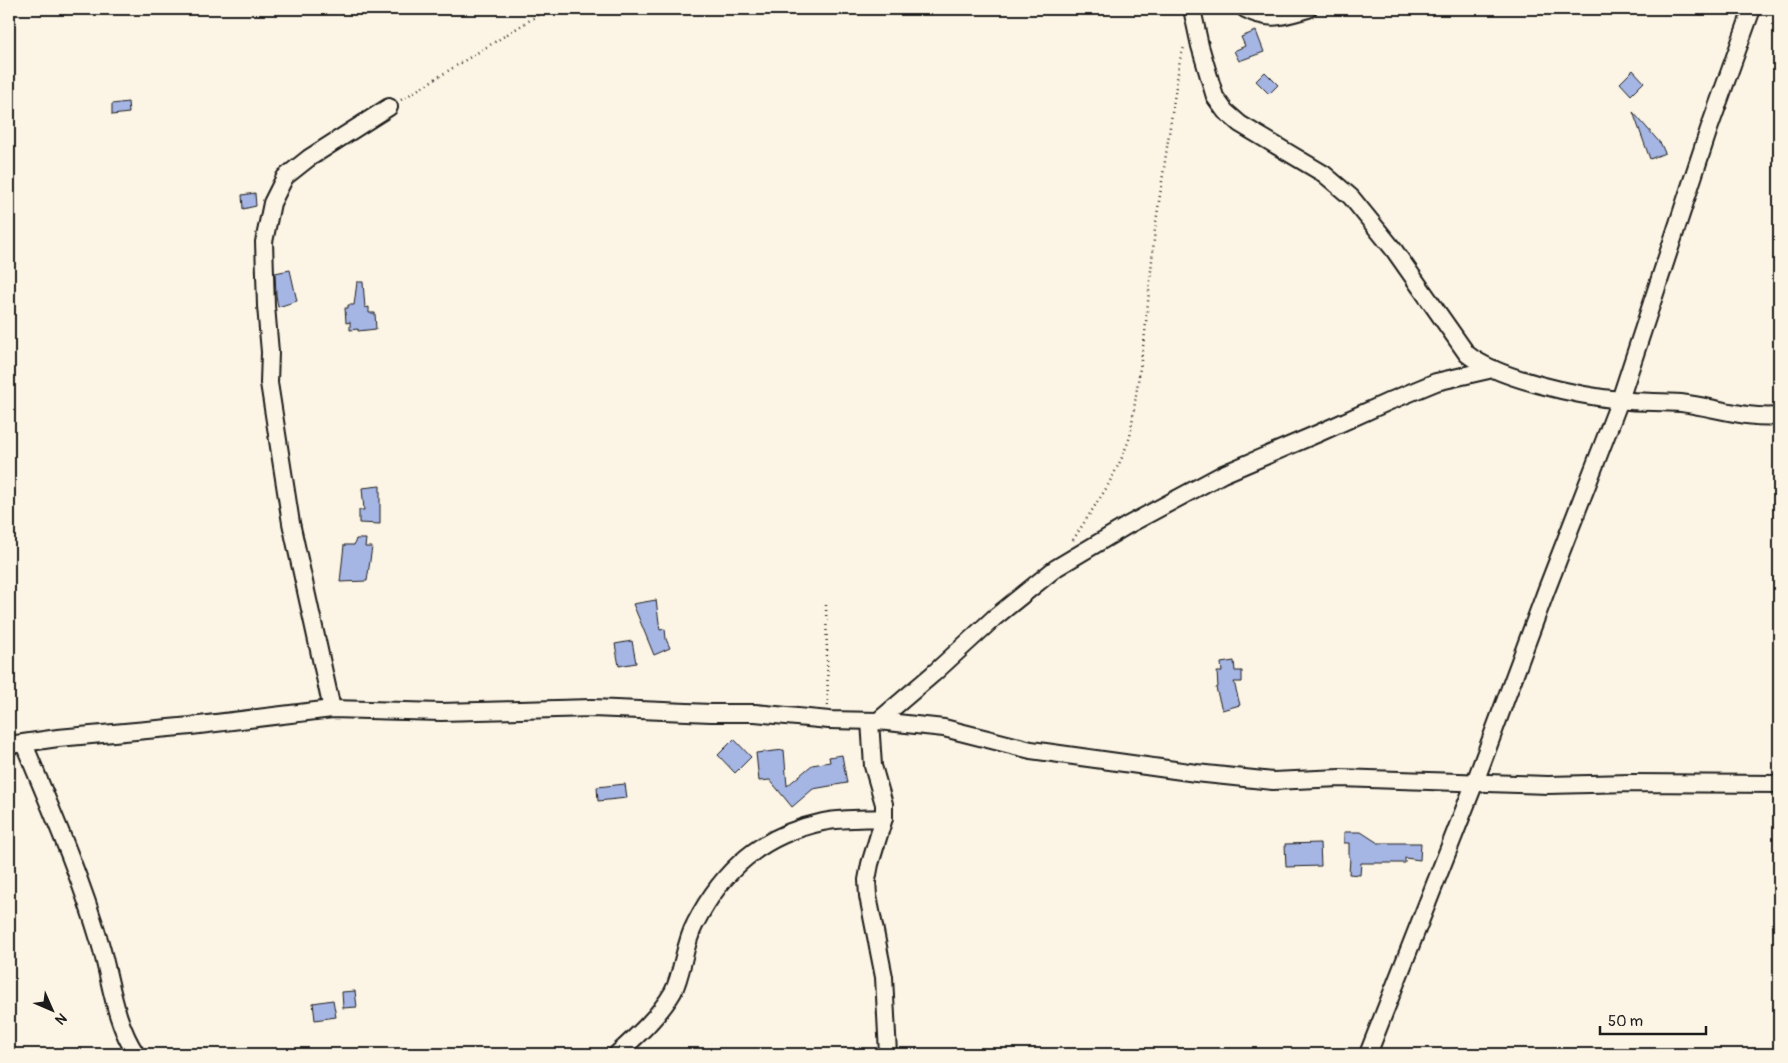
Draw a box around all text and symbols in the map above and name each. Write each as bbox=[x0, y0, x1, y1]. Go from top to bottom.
north arrow bbox=[28, 986, 78, 1036]
scale bar bbox=[1600, 1003, 1707, 1035]
text: N bbox=[51, 1009, 70, 1028]
text: 50 m bbox=[1608, 1012, 1643, 1031]

